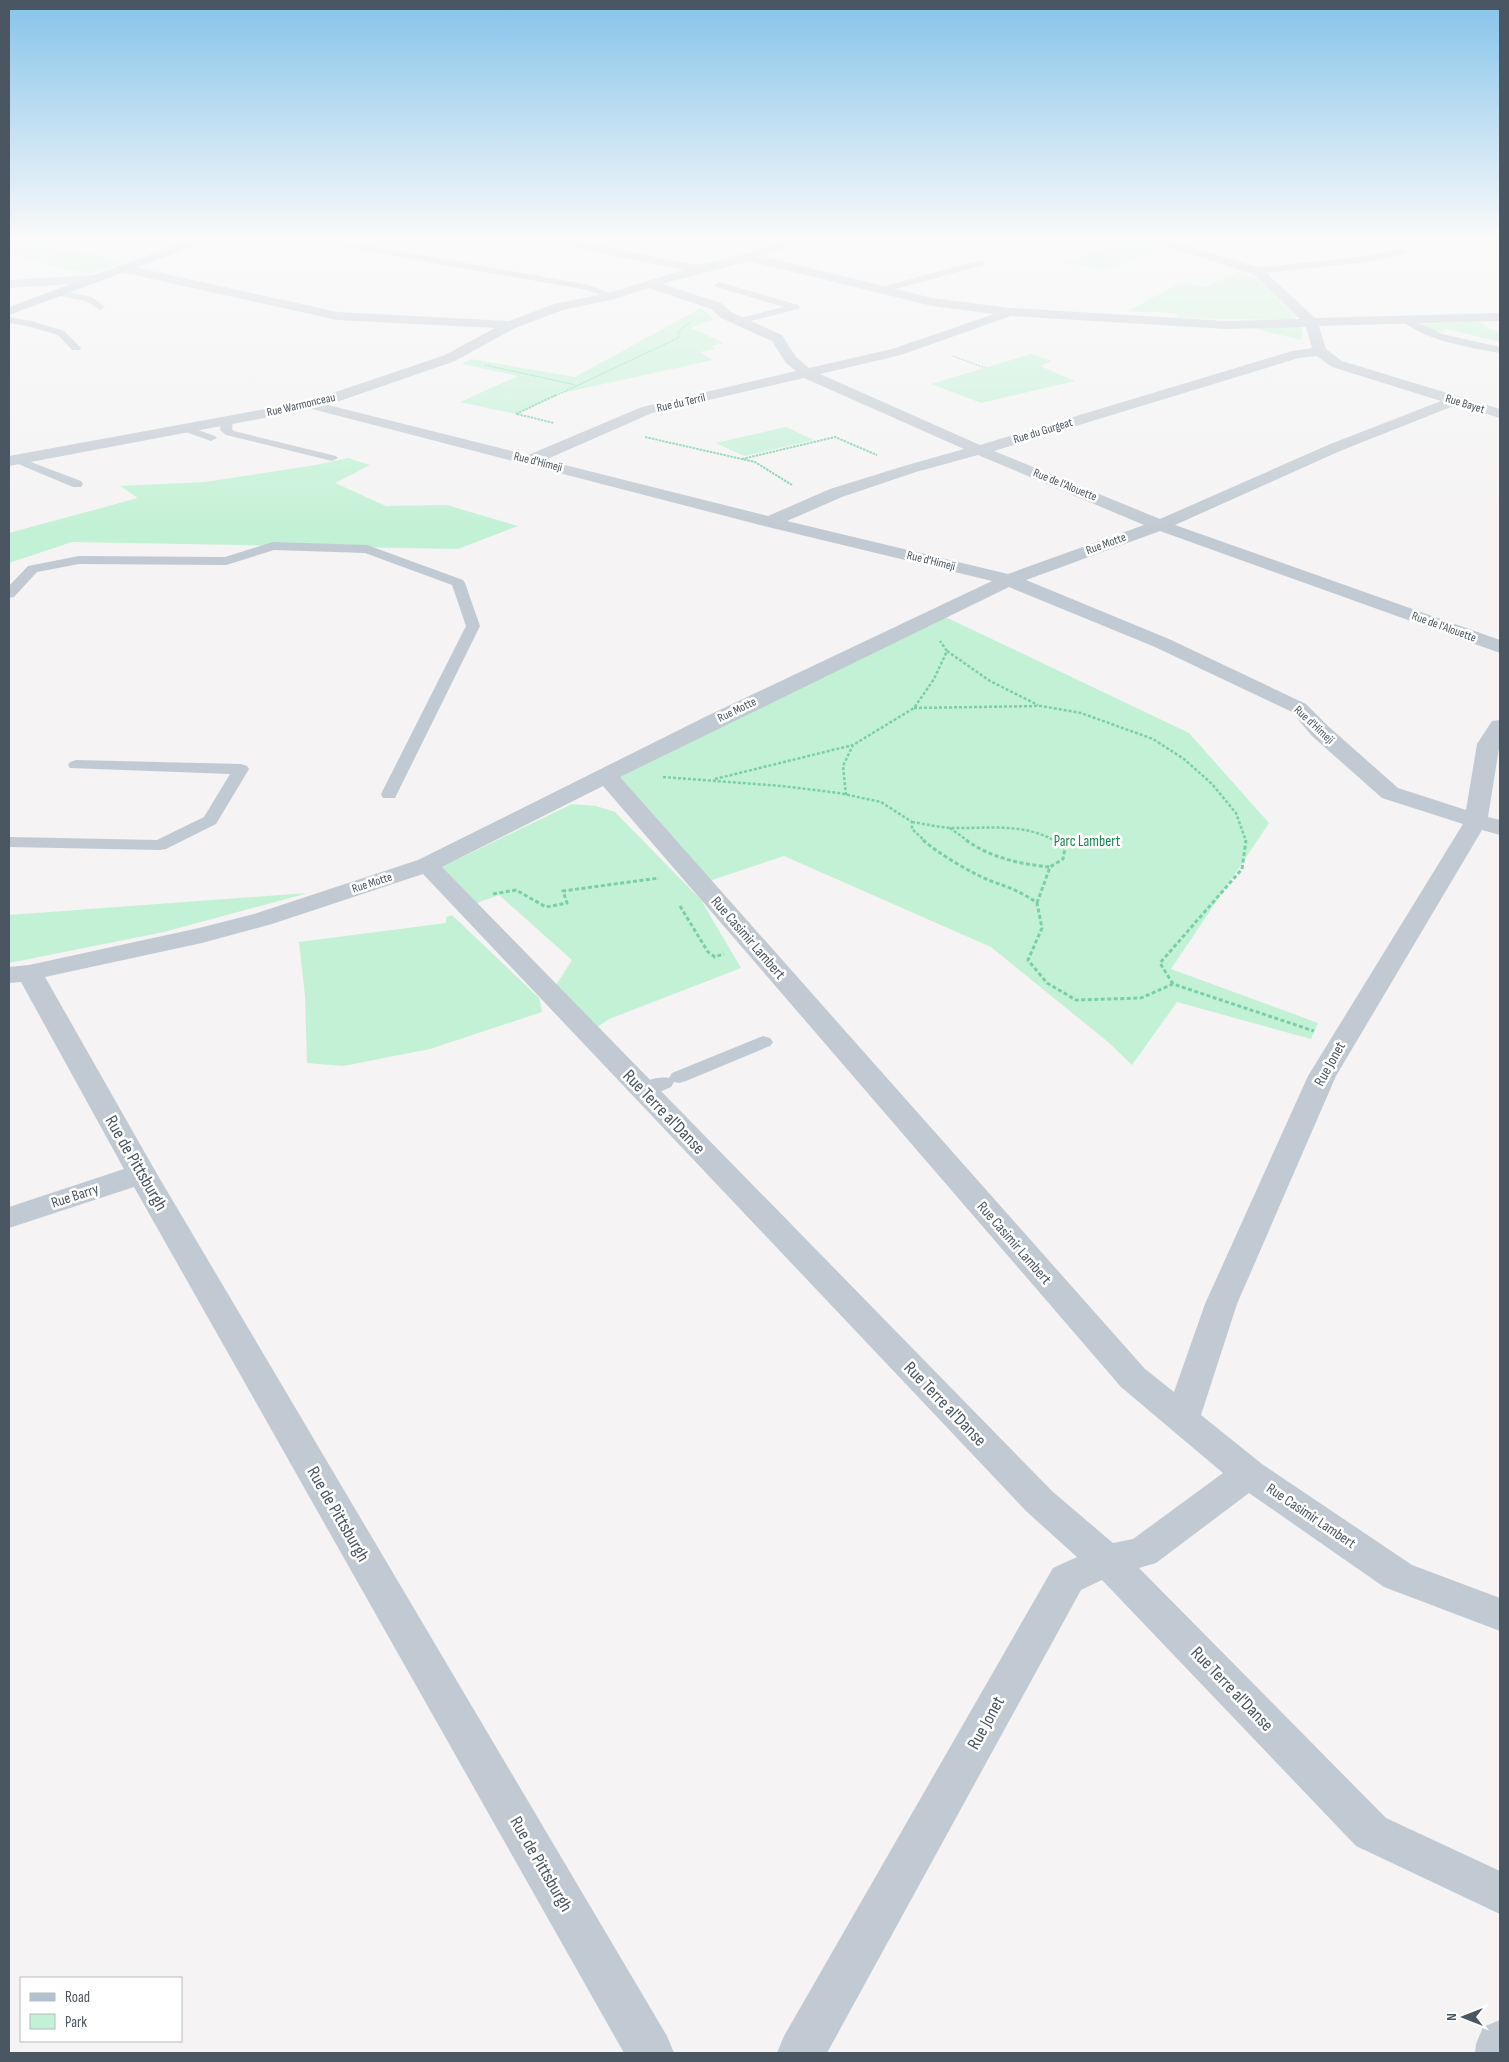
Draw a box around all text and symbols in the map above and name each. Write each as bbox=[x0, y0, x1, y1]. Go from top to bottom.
street label: Rue Warmonceau bbox=[265, 390, 337, 420]
street label: Rue du Terril bbox=[655, 390, 707, 416]
street label: Rue Bayet bbox=[1444, 391, 1487, 417]
street label: Rue du Gurgeat bbox=[1012, 415, 1075, 447]
street label: Rue d'Himeji bbox=[512, 449, 564, 475]
street label: Rue de l'Alouette bbox=[1031, 465, 1099, 505]
street label: Rue Motte bbox=[1084, 530, 1128, 558]
street label: Rue d'Himeji bbox=[905, 548, 957, 574]
street label: Rue de l'Alouette bbox=[1410, 608, 1478, 646]
street label: Rue Motte bbox=[715, 694, 759, 726]
street label: Rue d'Himeji bbox=[1291, 703, 1337, 747]
park label: Parc Lambert bbox=[1054, 832, 1121, 851]
street label: Rue Motte bbox=[350, 869, 394, 897]
street label: Rue Casimir Lambert bbox=[707, 893, 790, 984]
street label: Rue Jonet bbox=[1310, 1038, 1350, 1090]
street label: Rue Terre al'Danse bbox=[618, 1065, 710, 1159]
street label: Rue de Pittsburgh bbox=[100, 1112, 172, 1214]
street label: Rue Barry bbox=[49, 1179, 101, 1213]
street label: Rue Casimir Lambert bbox=[973, 1198, 1056, 1289]
street label: Rue Terre al'Danse bbox=[899, 1357, 991, 1451]
street label: Rue de Pittsburgh bbox=[302, 1463, 374, 1565]
street label: Rue Casimir Lambert bbox=[1263, 1479, 1360, 1553]
street label: Rue Terre al'Danse bbox=[1186, 1642, 1278, 1736]
street label: Rue Jonet bbox=[963, 1692, 1009, 1753]
street label: Rue de Pittsburgh bbox=[505, 1813, 577, 1915]
legend bbox=[20, 1977, 182, 2042]
text: Road bbox=[65, 1988, 90, 2007]
north arrow bbox=[1439, 1992, 1489, 2042]
text: Park bbox=[65, 2013, 87, 2032]
text: N bbox=[1443, 2013, 1460, 2021]

